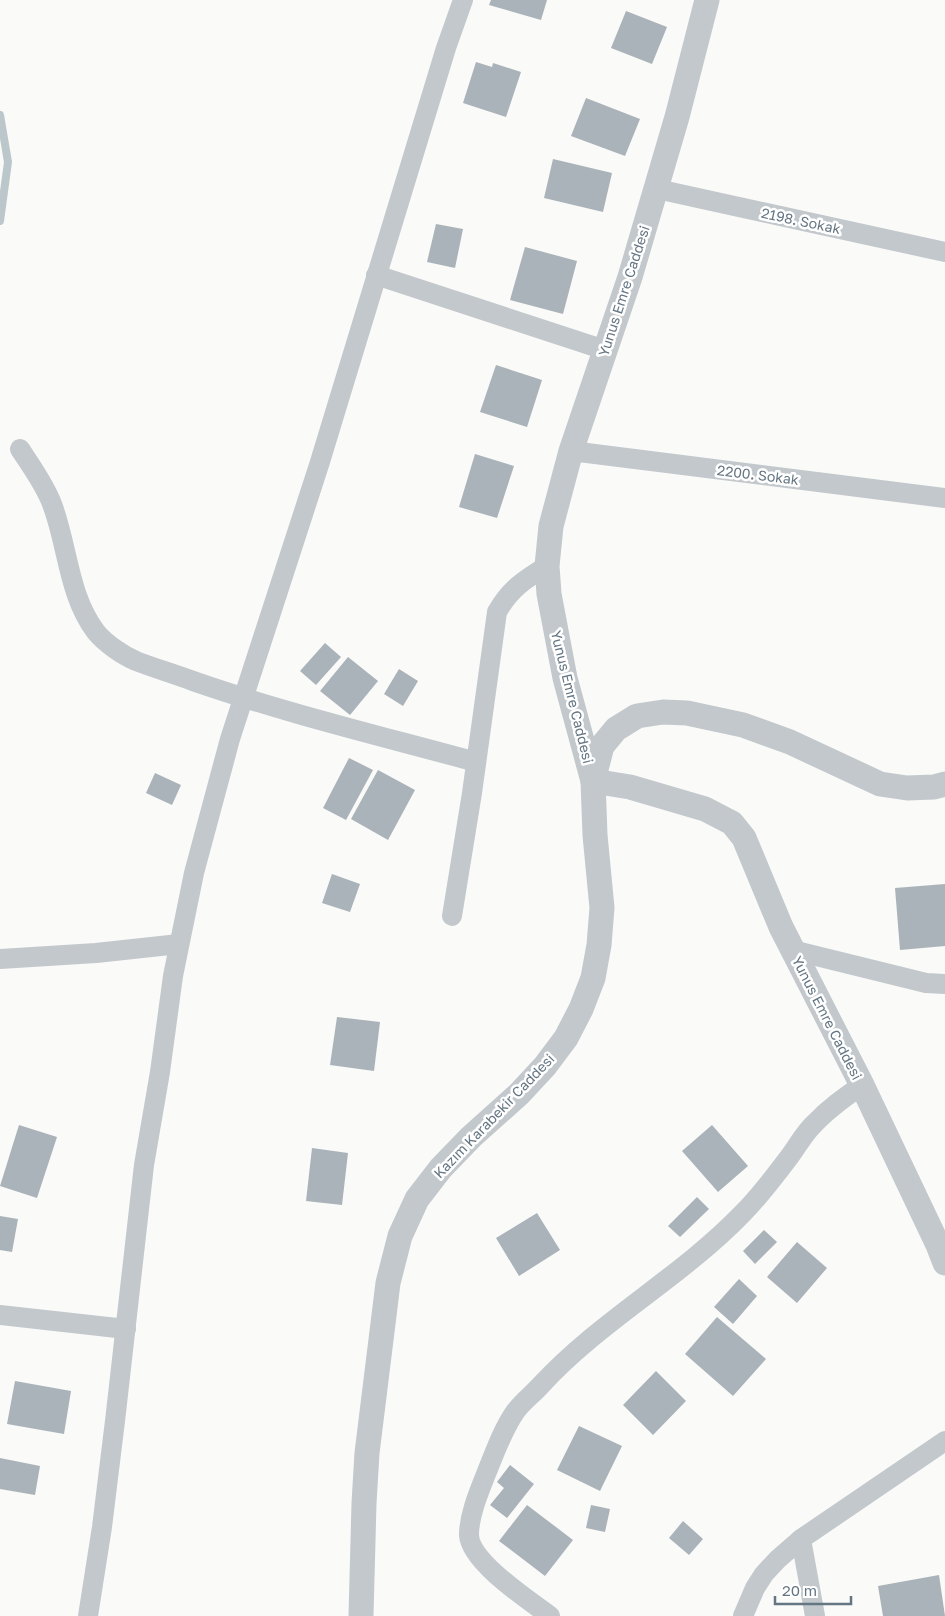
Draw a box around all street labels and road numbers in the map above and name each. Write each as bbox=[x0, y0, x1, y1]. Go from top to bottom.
street label: 2198. Sokak bbox=[760, 204, 842, 237]
street label: Yunus Emre Caddesi bbox=[594, 223, 653, 358]
street label: 2200. Sokak bbox=[716, 461, 800, 488]
street label: Yunus Emre Caddesi bbox=[548, 629, 597, 765]
street label: Yunus Emre Caddesi bbox=[789, 953, 866, 1082]
street label: Kazım Karabekir Caddesi bbox=[430, 1050, 557, 1181]

